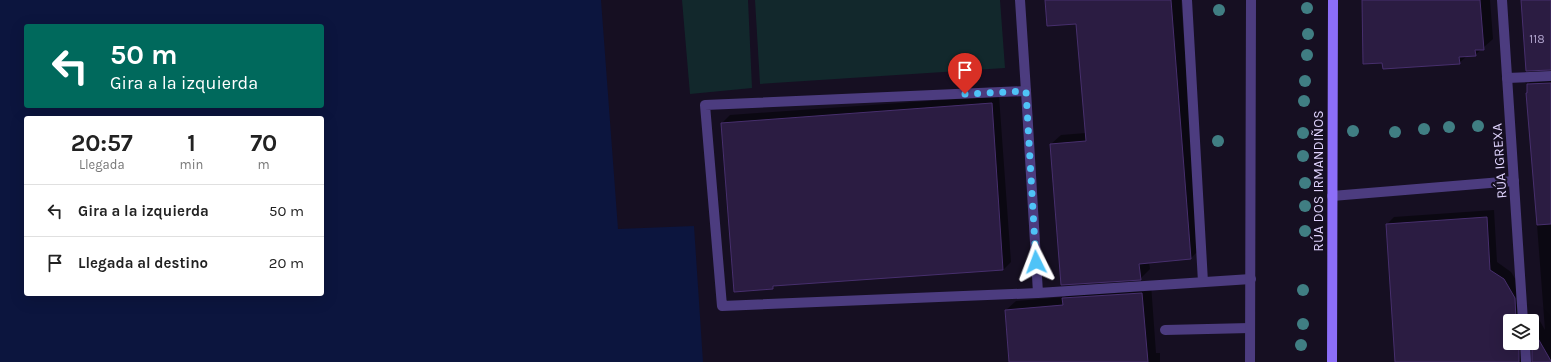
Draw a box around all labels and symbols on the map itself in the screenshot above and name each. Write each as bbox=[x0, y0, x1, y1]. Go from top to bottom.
house number: 118 bbox=[1529, 32, 1545, 46]
pin bbox=[948, 53, 982, 94]
street label: RÚA DOS IRMANDIÑOS bbox=[1309, 110, 1327, 252]
street label: RÚA IGREXA bbox=[1487, 123, 1511, 199]
position arrow bbox=[1015, 241, 1057, 283]

